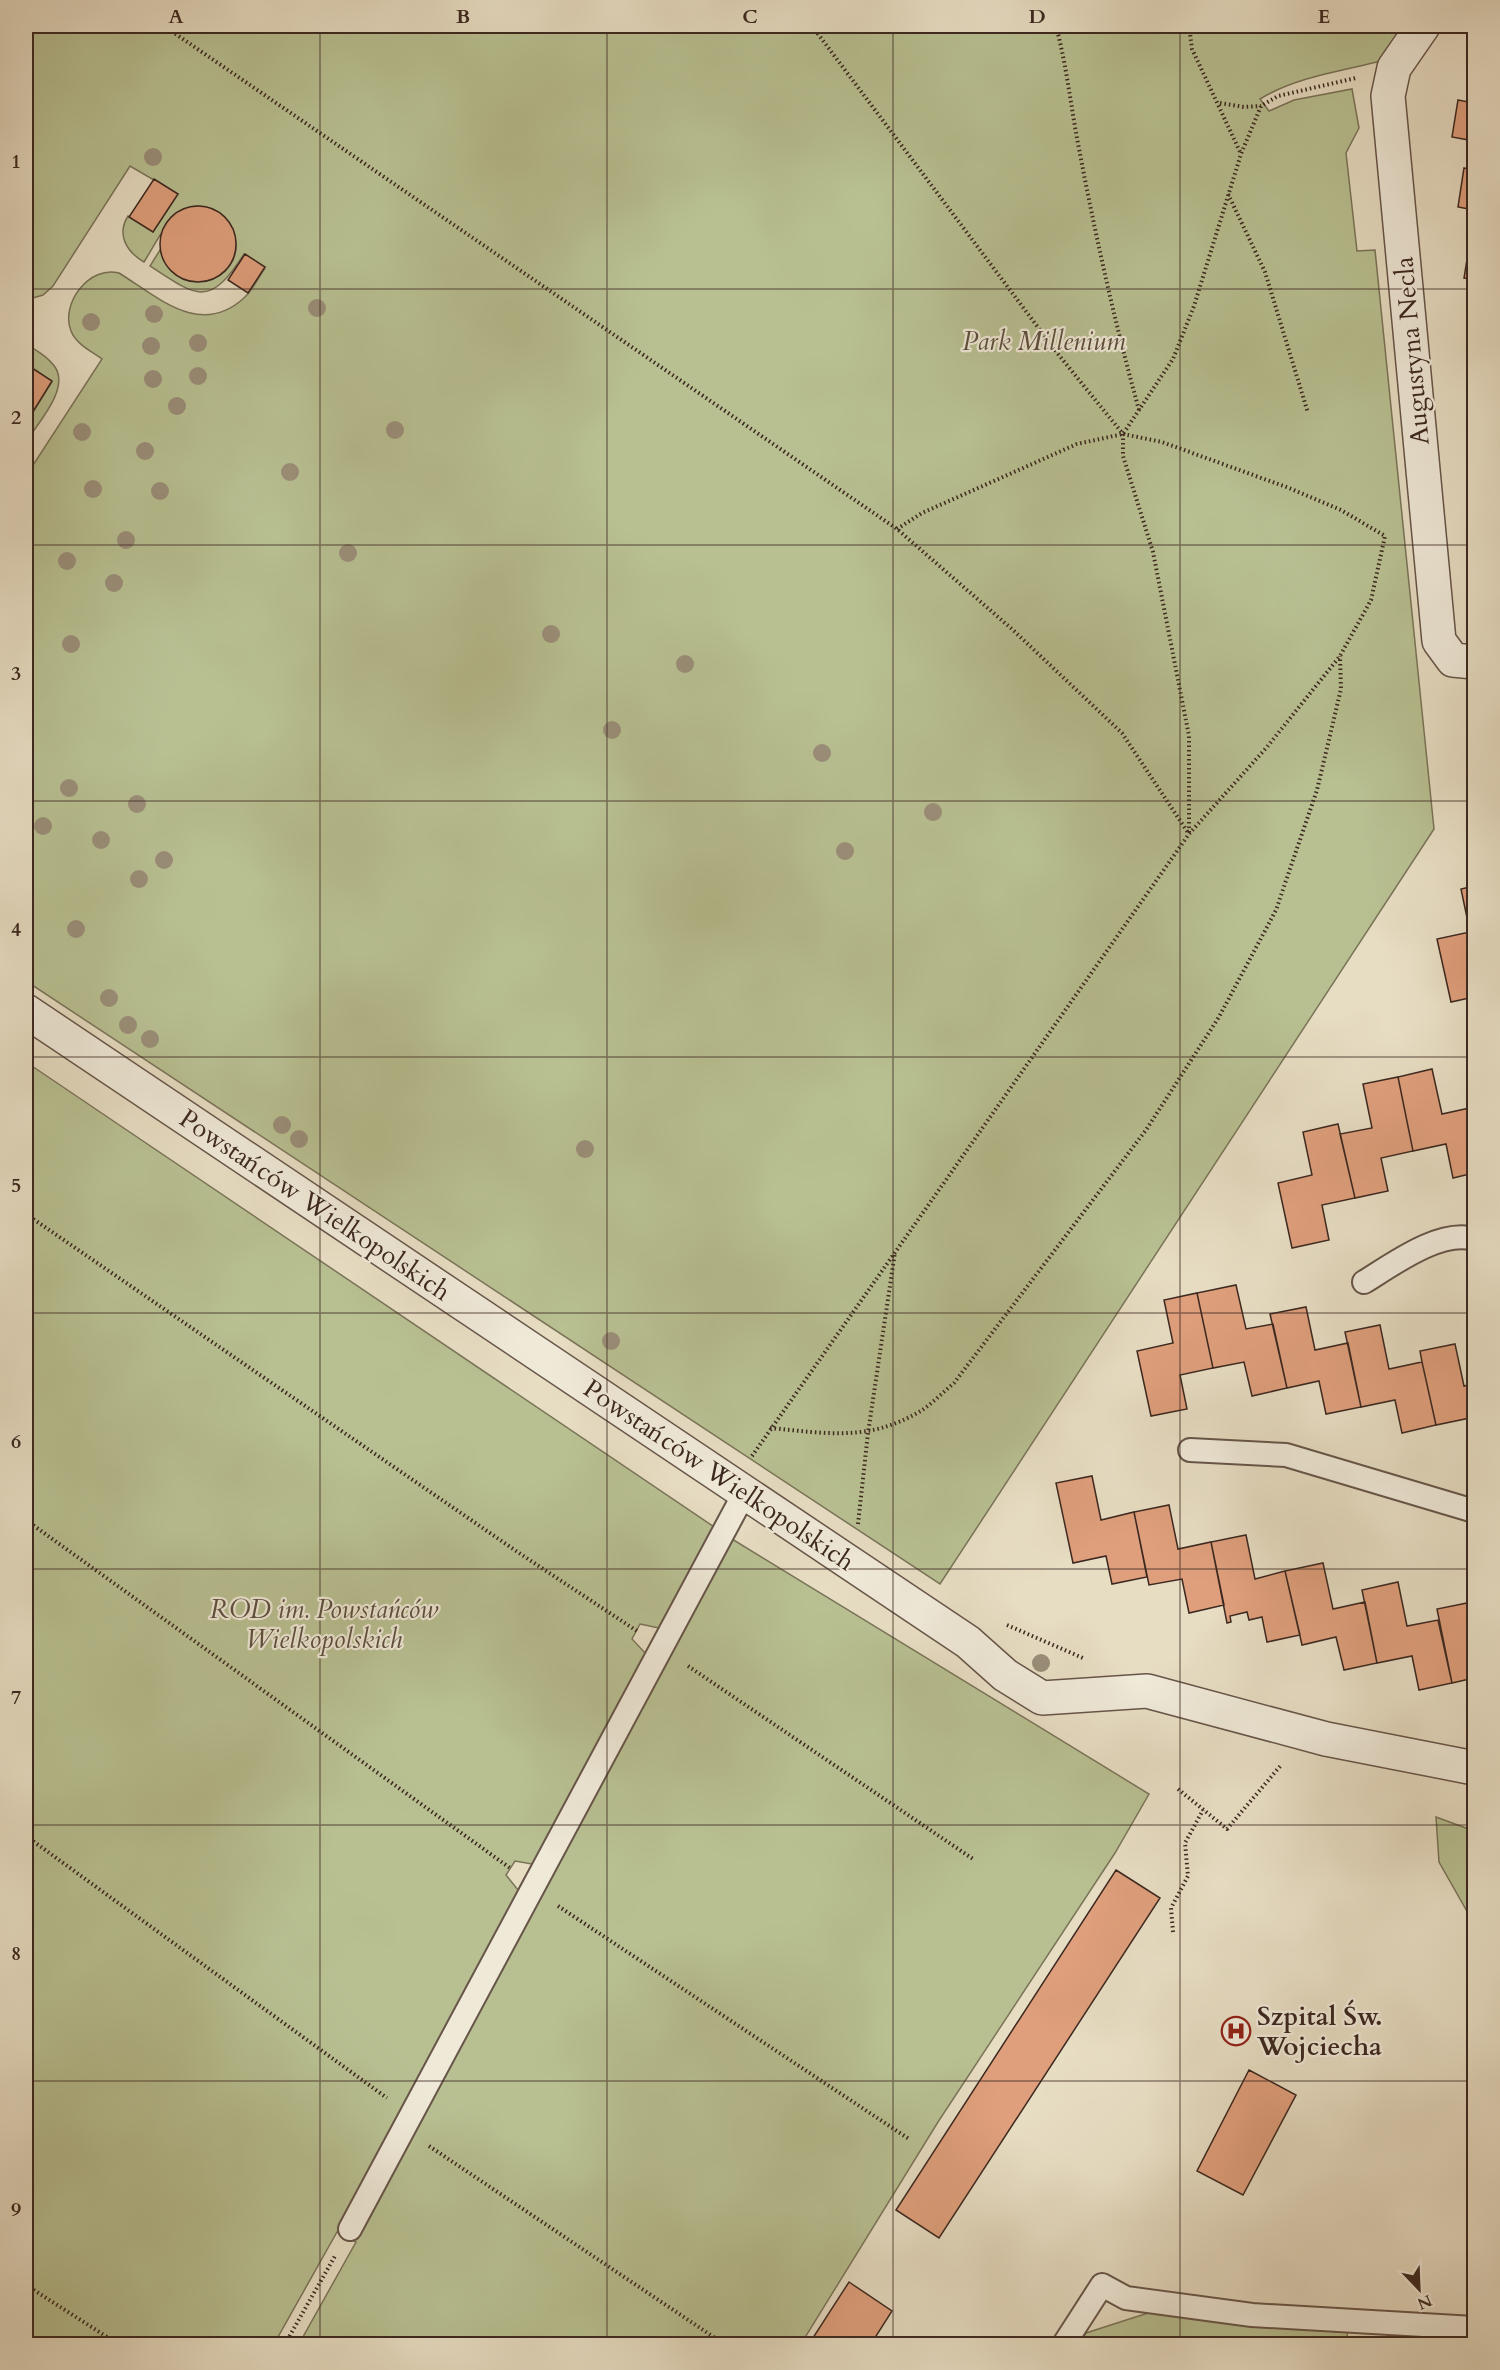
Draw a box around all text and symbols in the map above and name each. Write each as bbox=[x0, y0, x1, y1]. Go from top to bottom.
text: A bbox=[168, 3, 184, 30]
text: B bbox=[456, 3, 470, 30]
text: C bbox=[742, 3, 758, 30]
text: D bbox=[1028, 3, 1046, 30]
text: E bbox=[1318, 3, 1330, 30]
text: 1 bbox=[11, 148, 21, 175]
street label: Augustyna Necla bbox=[1386, 255, 1438, 447]
park label: Park Millenium bbox=[962, 324, 1126, 359]
text: 2 bbox=[11, 404, 21, 431]
text: 3 bbox=[11, 660, 21, 687]
text: 4 bbox=[11, 916, 21, 943]
street label: Powstańców Wielkopolskich bbox=[173, 1101, 457, 1309]
text: 5 bbox=[11, 1172, 21, 1199]
street label: Powstańców Wielkopolskich bbox=[577, 1371, 861, 1579]
text: 6 bbox=[11, 1428, 21, 1455]
park label: ROD im. Powstańców Wielkopolskich bbox=[210, 1592, 439, 1657]
text: 7 bbox=[11, 1684, 21, 1711]
text: 8 bbox=[11, 1940, 21, 1967]
place label: Szpital Św. Wojciecha bbox=[1256, 1999, 1382, 2064]
hospital icon: Szpital Św. Wojciecha bbox=[1220, 2015, 1252, 2047]
text: 9 bbox=[11, 2196, 21, 2223]
north arrow bbox=[1389, 2259, 1449, 2319]
text: N bbox=[1414, 2289, 1435, 2315]

